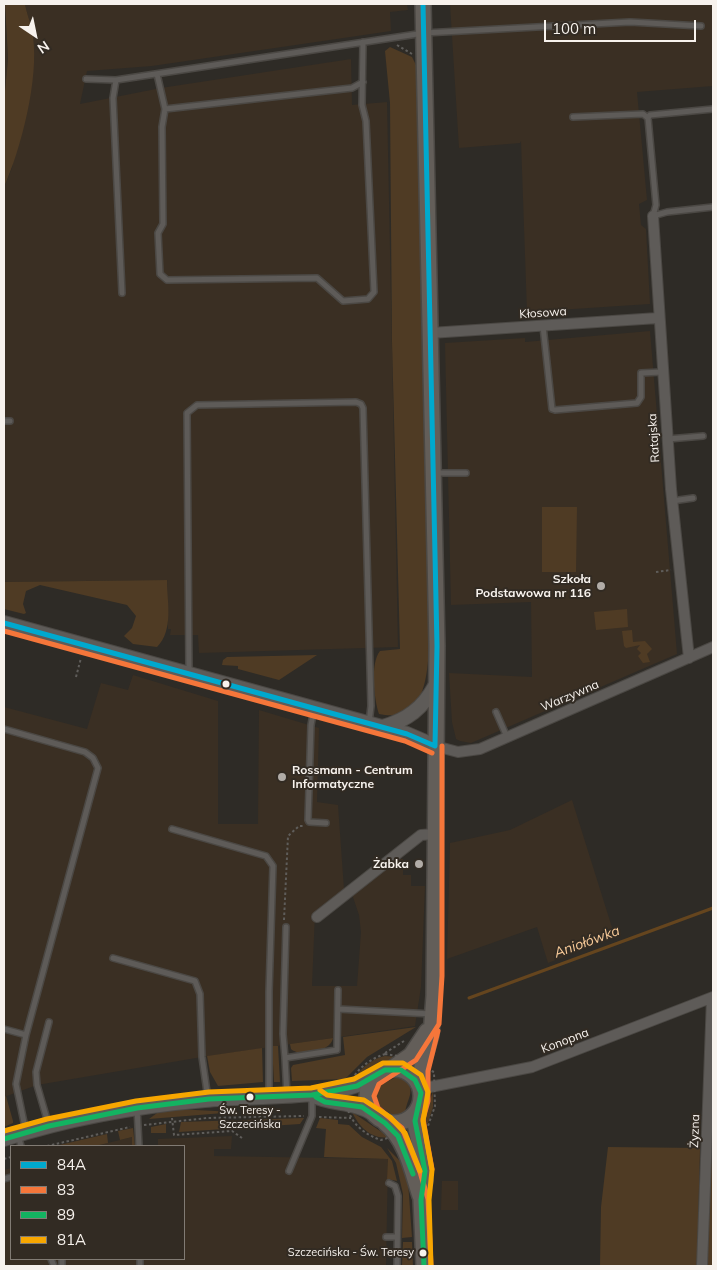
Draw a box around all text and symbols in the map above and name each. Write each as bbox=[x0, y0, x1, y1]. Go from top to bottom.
north arrow bbox=[10, 10, 60, 60]
scale bar bbox=[547, 10, 700, 42]
text: 100 m bbox=[552, 19, 596, 38]
text: N bbox=[34, 37, 53, 58]
street label: Kłosowa bbox=[519, 304, 567, 322]
street label: Ratajska bbox=[645, 413, 663, 463]
place label: Szkoła Podstawowa nr 116 bbox=[475, 572, 591, 600]
marker: Szkoła Podstawowa nr 116 bbox=[595, 580, 607, 592]
street label: Warzywna bbox=[539, 677, 601, 715]
unlabelled marker bbox=[221, 679, 231, 689]
place label: Rossmann - Centrum Informatyczne bbox=[292, 763, 413, 791]
marker: Rossmann - Centrum Informatyczne bbox=[276, 771, 288, 783]
place label: Żabka bbox=[373, 857, 409, 871]
marker: Żabka bbox=[413, 858, 425, 870]
water label: Aniołówka bbox=[552, 922, 622, 962]
street label: Konopna bbox=[539, 1025, 591, 1057]
marker: Św. Teresy - Szczecińska bbox=[245, 1092, 255, 1102]
place label: Św. Teresy - Szczecińska bbox=[219, 1104, 281, 1130]
street label: Żyzna bbox=[687, 1114, 703, 1148]
legend bbox=[10, 1145, 185, 1260]
text: 84A bbox=[57, 1155, 86, 1174]
text: 83 bbox=[57, 1180, 75, 1199]
text: 89 bbox=[57, 1205, 75, 1224]
text: 81A bbox=[57, 1230, 86, 1249]
place label: Szczecińska - Św. Teresy bbox=[288, 1246, 414, 1260]
marker: Szczecińska - Św. Teresy bbox=[418, 1248, 428, 1258]

